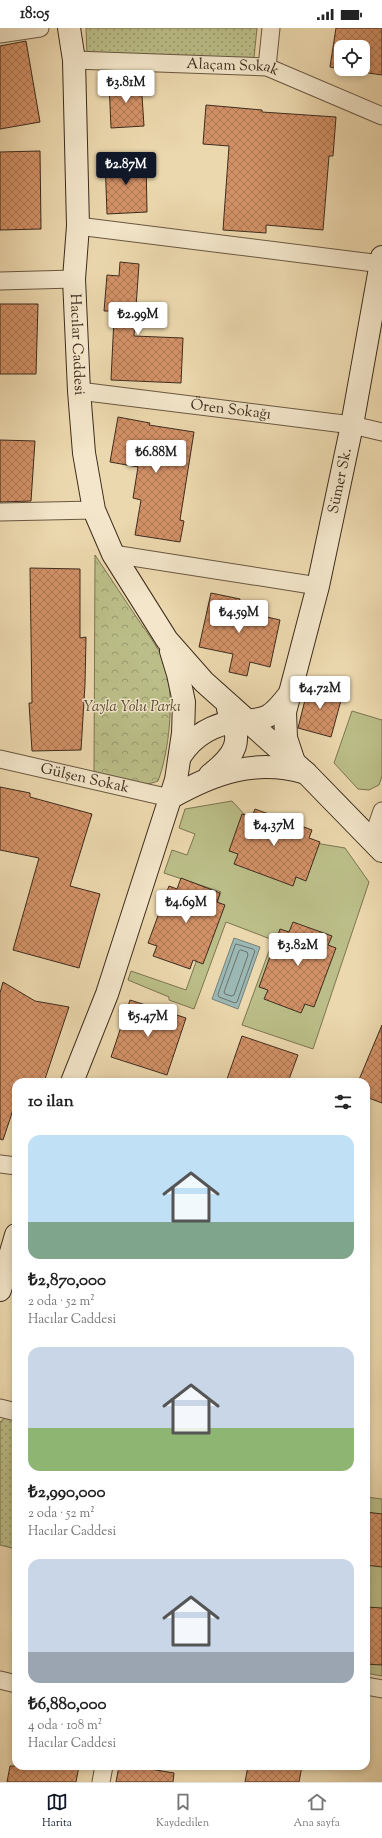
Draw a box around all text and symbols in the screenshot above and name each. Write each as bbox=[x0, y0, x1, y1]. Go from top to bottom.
text: 18:05 bbox=[20, 4, 49, 25]
map controls bbox=[334, 40, 370, 76]
button: locate bbox=[334, 40, 370, 76]
street label: Alaçam Sokak bbox=[186, 54, 282, 81]
pin: ₺3.81M bbox=[93, 70, 159, 104]
text: ₺3.81M bbox=[107, 74, 145, 92]
pin: ₺2.87M bbox=[93, 152, 159, 186]
text: ₺2.87M bbox=[105, 156, 147, 174]
street label: Hacılar Caddesi bbox=[64, 293, 90, 396]
pin: ₺2.99M bbox=[105, 302, 171, 336]
text: ₺2.99M bbox=[117, 306, 159, 324]
street label: Ören Sokağı bbox=[189, 393, 272, 425]
pin: ₺6.88M bbox=[123, 440, 189, 474]
text: ₺6.88M bbox=[135, 444, 177, 462]
street label: Sümer Sk. bbox=[323, 446, 357, 516]
pin: ₺4.59M bbox=[206, 600, 272, 634]
text: ₺4.59M bbox=[219, 604, 259, 622]
pin: ₺4.72M bbox=[287, 676, 353, 710]
text: ₺4.72M bbox=[299, 680, 341, 698]
park label: Yayla Yolu Parkı bbox=[83, 697, 181, 718]
street label: Gülşen Sokak bbox=[38, 758, 131, 799]
pin: ₺4.37M bbox=[241, 813, 307, 847]
text: ₺4.37M bbox=[254, 817, 294, 835]
pin: ₺4.69M bbox=[153, 890, 219, 924]
text: ₺4.69M bbox=[165, 894, 207, 912]
pin: ₺3.82M bbox=[265, 933, 331, 967]
text: ₺3.82M bbox=[278, 937, 318, 955]
pin: ₺5.47M bbox=[115, 1004, 181, 1038]
text: ₺5.47M bbox=[128, 1008, 168, 1026]
text: 10 ilan bbox=[28, 1090, 74, 1114]
icon: filters bbox=[332, 1091, 354, 1113]
icon: home bbox=[155, 1161, 227, 1233]
text: ₺2,870,000 bbox=[28, 1269, 106, 1293]
text: 2 oda · 52 m² bbox=[28, 1293, 95, 1311]
text: Hacılar Caddesi bbox=[28, 1311, 116, 1329]
icon: home bbox=[155, 1373, 227, 1445]
text: ₺2,990,000 bbox=[28, 1481, 105, 1505]
text: 2 oda · 52 m² bbox=[28, 1505, 95, 1523]
text: Hacılar Caddesi bbox=[28, 1523, 116, 1541]
icon: home bbox=[155, 1585, 227, 1657]
text: ₺6,880,000 bbox=[28, 1693, 106, 1717]
text: 4 oda · 108 m² bbox=[28, 1717, 102, 1735]
text: Hacılar Caddesi bbox=[28, 1735, 116, 1753]
tab: Harita bbox=[42, 1791, 72, 1831]
tab: Kaydedilen bbox=[156, 1791, 209, 1831]
tab: Ana sayfa bbox=[293, 1791, 340, 1831]

